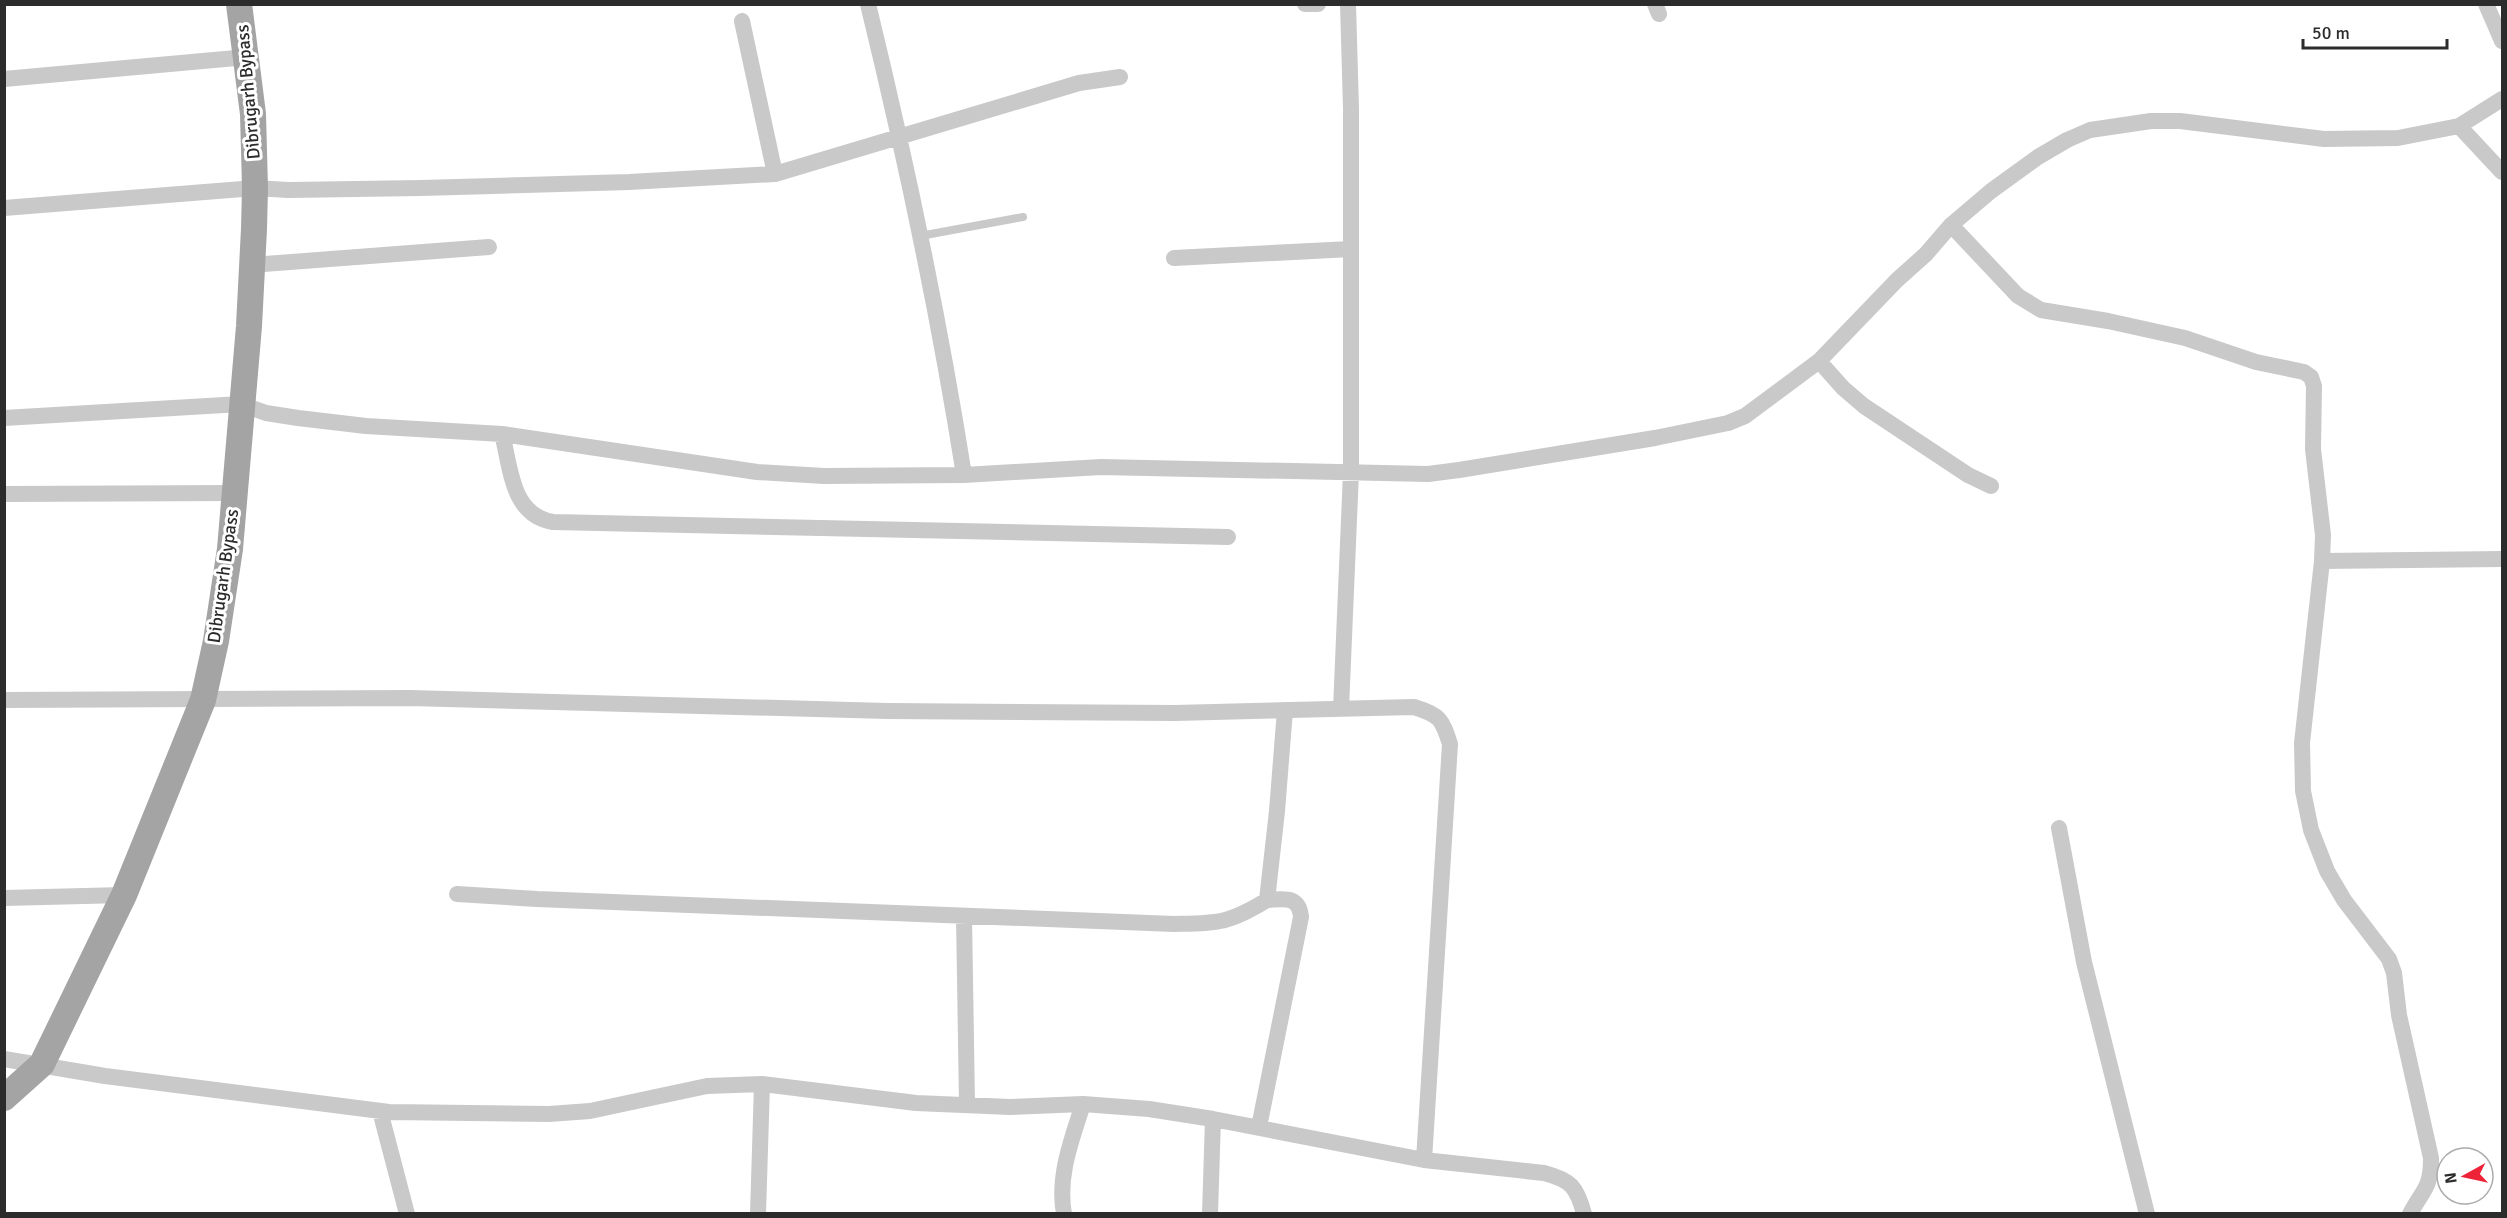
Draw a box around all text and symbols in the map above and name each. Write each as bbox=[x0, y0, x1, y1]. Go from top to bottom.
scale bar bbox=[2303, 12, 2447, 50]
text: 50 m bbox=[2312, 22, 2350, 44]
street label: Dibrugarh Bypass bbox=[231, 24, 265, 160]
street label: Dibrugarh Bypass bbox=[203, 508, 243, 644]
north arrow bbox=[2435, 1146, 2495, 1206]
text: N bbox=[2440, 1171, 2462, 1185]

